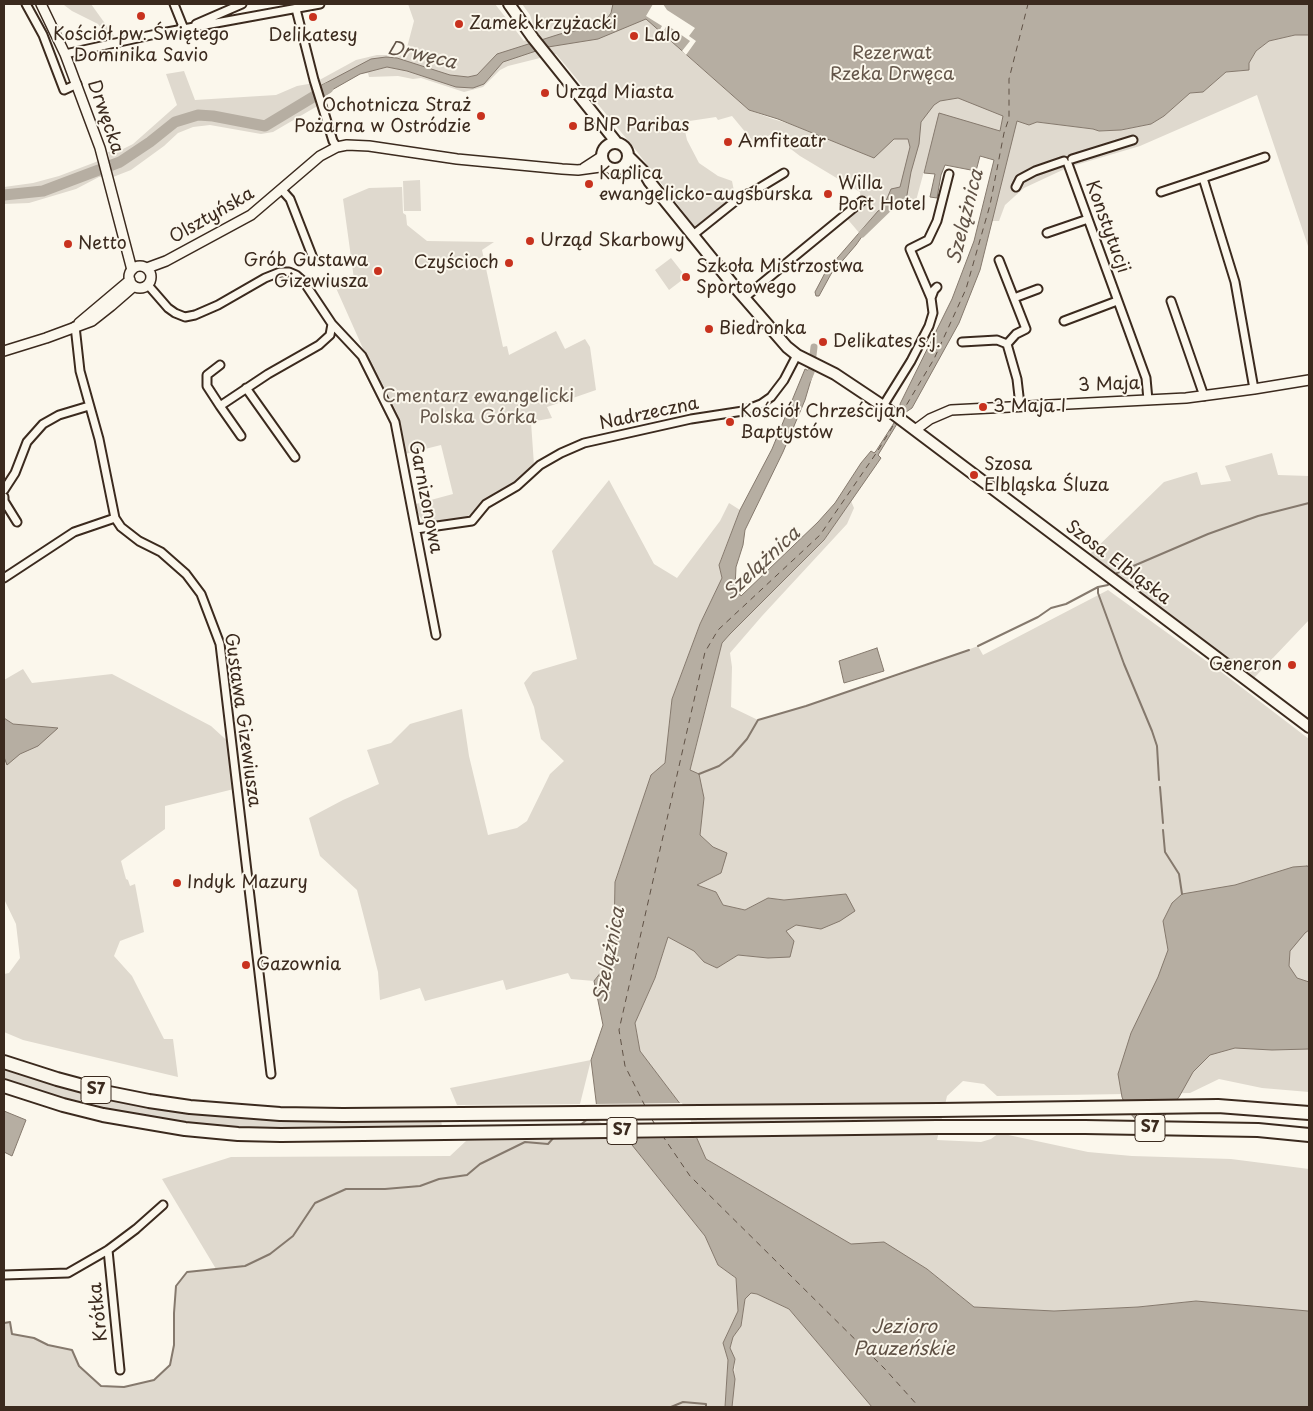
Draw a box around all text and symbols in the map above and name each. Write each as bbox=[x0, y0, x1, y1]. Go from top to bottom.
marker: Kościół pw. Świętego Dominika Savio bbox=[135, 10, 147, 22]
marker: Delikatesy bbox=[307, 11, 319, 23]
place label: Zamek krzyżacki bbox=[469, 13, 617, 35]
marker: Zamek krzyżacki bbox=[453, 18, 465, 30]
place label: Kościół pw. Świętego Dominika Savio bbox=[53, 24, 229, 66]
place label: Delikatesy bbox=[269, 25, 357, 47]
place label: Lalo bbox=[644, 25, 681, 47]
marker: Lalo bbox=[628, 30, 640, 42]
water label: Drwęca bbox=[385, 37, 459, 75]
park label: Rezerwat Rzeka Drwęca bbox=[830, 43, 954, 86]
street label: Drwęcka bbox=[82, 77, 128, 157]
place label: Urząd Miasta bbox=[555, 82, 674, 104]
marker: Urząd Miasta bbox=[539, 87, 551, 99]
place label: Ochotnicza Straż Pożarna w Ostródzie bbox=[294, 95, 471, 138]
marker: Ochotnicza Straż Pożarna w Ostródzie bbox=[475, 110, 487, 122]
place label: BNP Paribas bbox=[583, 115, 689, 137]
marker: BNP Paribas bbox=[567, 120, 579, 132]
place label: Amfiteatr bbox=[738, 131, 826, 153]
marker: Amfiteatr bbox=[722, 136, 734, 148]
place label: Kaplica ewangelicko-augsburska bbox=[599, 163, 812, 205]
water label: Szelążnica bbox=[943, 167, 989, 267]
place label: Willa Port Hotel bbox=[838, 173, 926, 215]
marker: Kaplica ewangelicko-augsburska bbox=[583, 178, 595, 190]
street label: Konstytucji bbox=[1080, 178, 1134, 276]
street label: Olsztyńska bbox=[166, 183, 258, 249]
marker: Willa Port Hotel bbox=[822, 188, 834, 200]
place label: Urząd Skarbowy bbox=[540, 230, 685, 252]
place label: Netto bbox=[78, 233, 127, 255]
marker: Urząd Skarbowy bbox=[524, 235, 536, 247]
marker: Netto bbox=[62, 238, 74, 250]
place label: Grób Gustawa Gizewiusza bbox=[244, 250, 368, 292]
place label: Czyścioch bbox=[414, 252, 499, 274]
place label: Szkoła Mistrzostwa Sportowego bbox=[696, 256, 864, 298]
marker: Czyścioch bbox=[503, 257, 515, 269]
marker: Grób Gustawa Gizewiusza bbox=[372, 265, 384, 277]
marker: Szkoła Mistrzostwa Sportowego bbox=[680, 271, 692, 283]
place label: Biedronka bbox=[719, 318, 806, 340]
marker: Biedronka bbox=[703, 323, 715, 335]
place label: Delikates s.j. bbox=[833, 331, 941, 353]
marker: Delikates s.j. bbox=[817, 336, 829, 348]
street label: 3 Maja bbox=[1078, 373, 1140, 397]
park label: Cmentarz ewangelicki Polska Górka bbox=[382, 386, 574, 428]
street label: Nadrzeczna bbox=[597, 393, 701, 435]
place label: 3 Maja I bbox=[993, 396, 1066, 418]
place label: Kościół Chrześcijan Baptystów bbox=[740, 401, 906, 444]
marker: 3 Maja I bbox=[977, 401, 989, 413]
marker: Kościół Chrześcijan Baptystów bbox=[724, 416, 736, 428]
street label: Garnizonowa bbox=[403, 439, 447, 555]
place label: Szosa Elbląska Śluza bbox=[984, 454, 1109, 496]
marker: Szosa Elbląska Śluza bbox=[968, 469, 980, 481]
street label: Szosa Elbląska bbox=[1061, 516, 1175, 610]
water label: Szelążnica bbox=[719, 523, 805, 605]
street label: Gustawa Gizewiusza bbox=[219, 632, 265, 808]
place label: Generon bbox=[1209, 654, 1282, 676]
marker: Generon bbox=[1286, 659, 1298, 671]
place label: Indyk Mazury bbox=[187, 872, 308, 894]
marker: Indyk Mazury bbox=[171, 877, 183, 889]
water label: Szelążnica bbox=[590, 905, 630, 1005]
place label: Gazownia bbox=[256, 954, 341, 976]
marker: Gazownia bbox=[240, 959, 252, 971]
road number: S7 bbox=[81, 1076, 111, 1104]
road number: S7 bbox=[1135, 1114, 1165, 1142]
road number: S7 bbox=[607, 1118, 637, 1144]
street label: Krótka bbox=[85, 1281, 113, 1343]
water label: Jezioro Pauzeńskie bbox=[853, 1317, 955, 1361]

